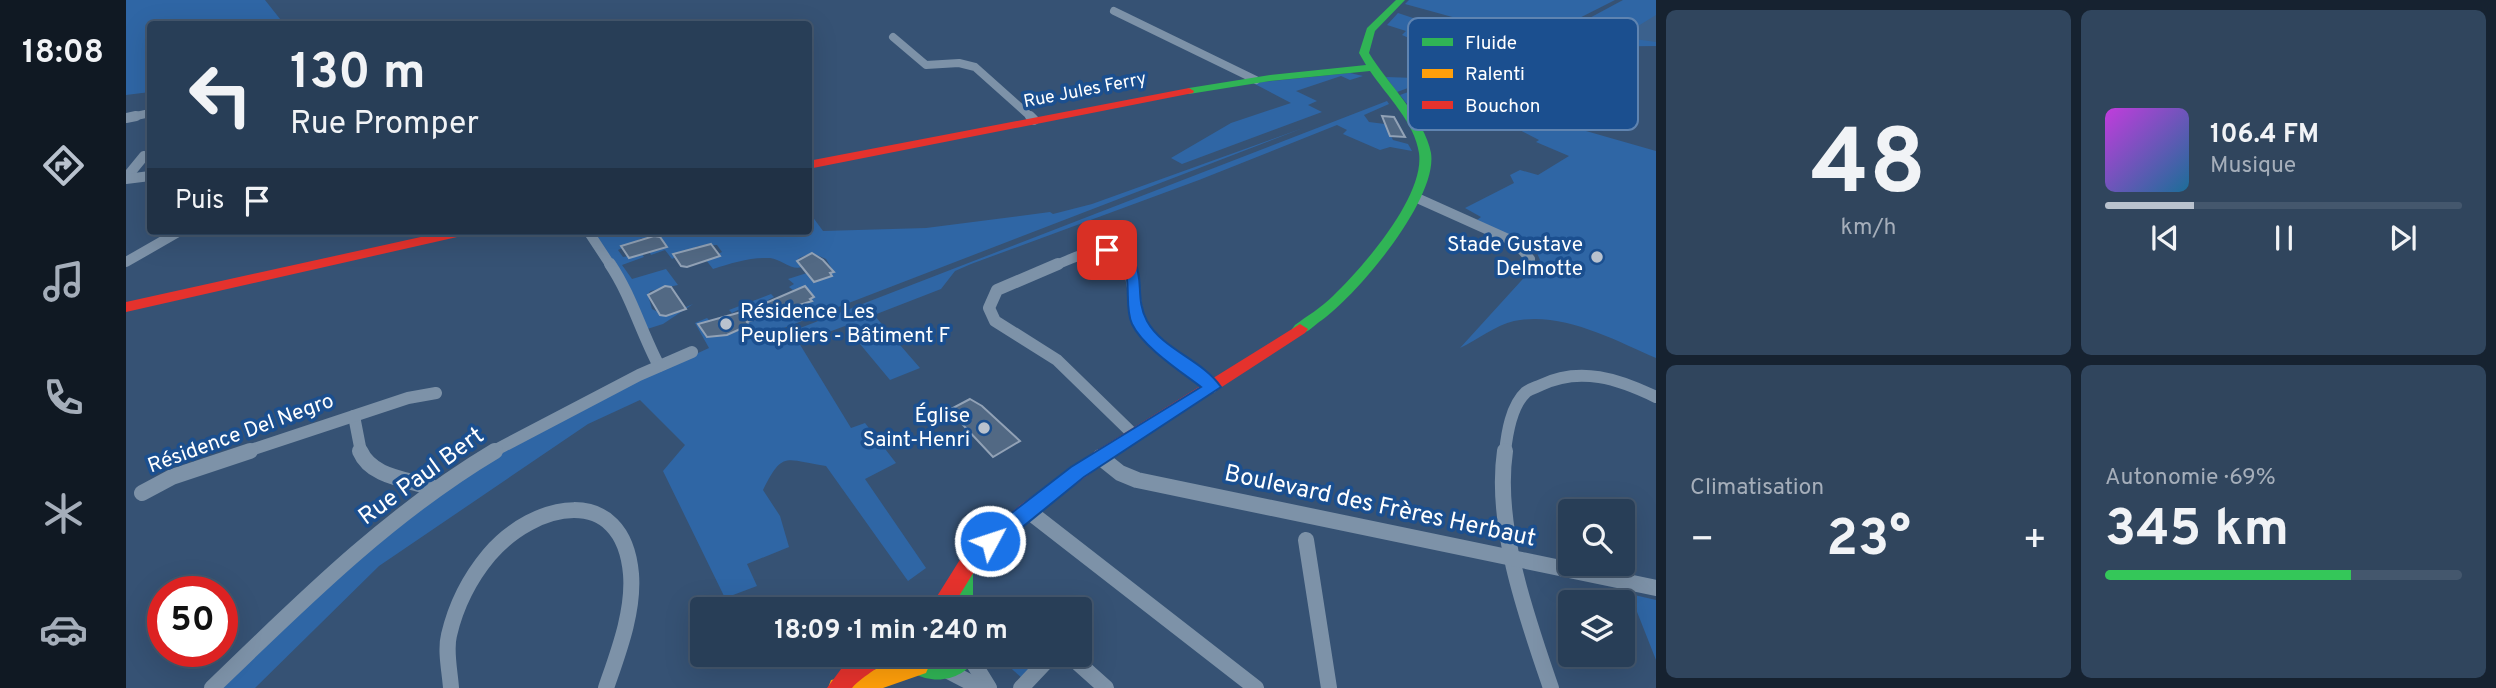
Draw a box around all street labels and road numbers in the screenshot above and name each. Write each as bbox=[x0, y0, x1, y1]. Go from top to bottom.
street label: Rue Jules Ferry bbox=[1022, 68, 1148, 114]
street label: Résidence Del Negro bbox=[144, 388, 338, 480]
street label: Rue Paul Bert bbox=[353, 421, 491, 533]
street label: Boulevard des Frères Herbaut bbox=[1221, 459, 1539, 555]

